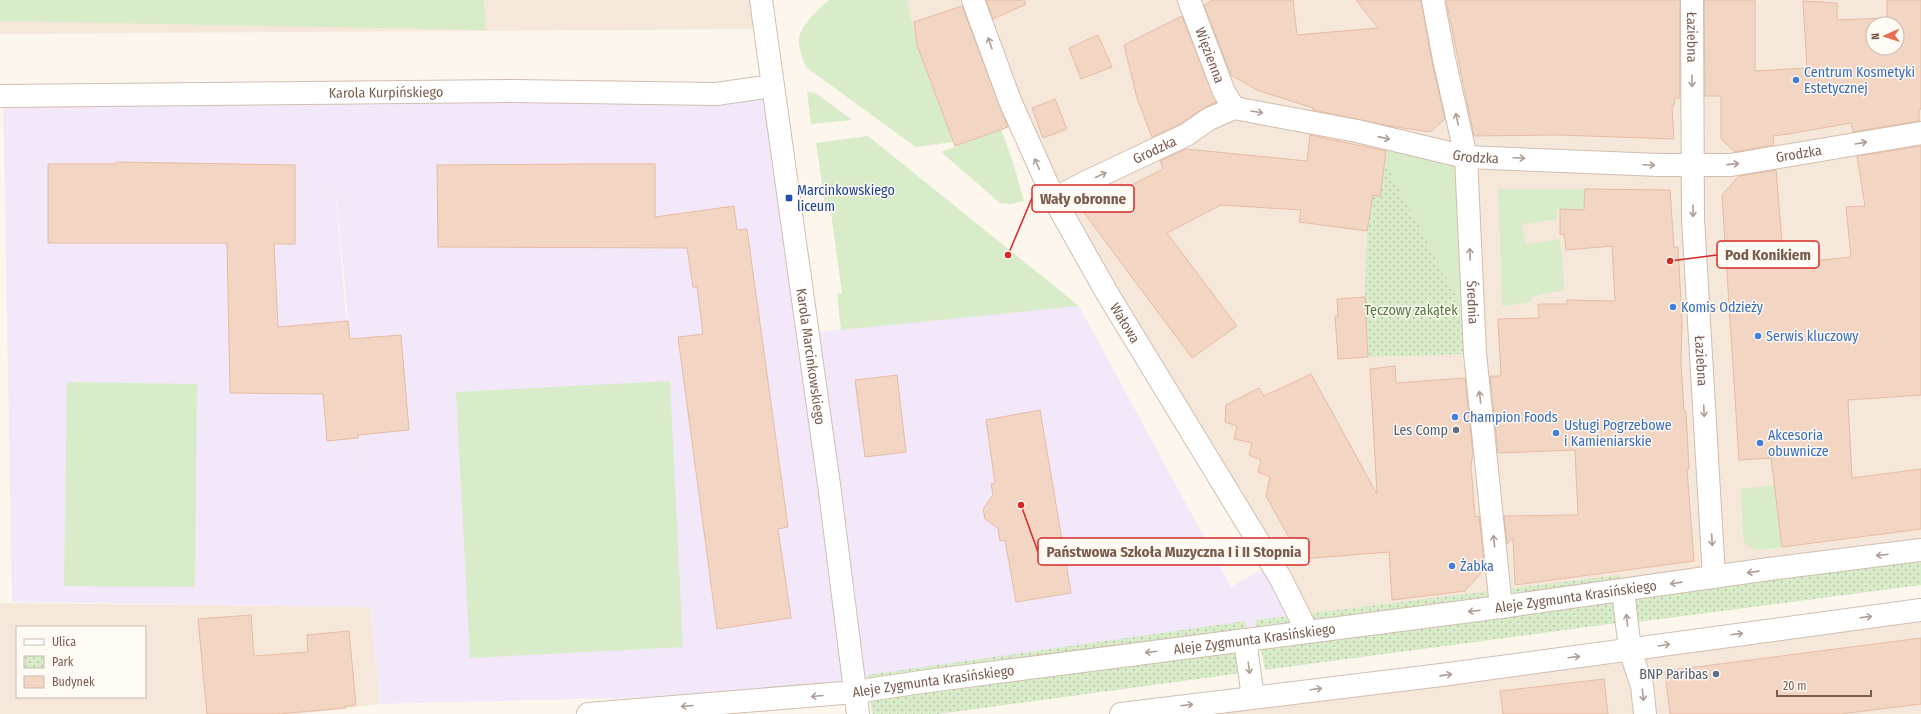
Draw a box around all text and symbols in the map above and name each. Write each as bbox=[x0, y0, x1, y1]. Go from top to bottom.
street label: Łaziebna bbox=[1683, 11, 1700, 63]
north arrow bbox=[1865, 16, 1905, 56]
street label: Więzienna bbox=[1191, 25, 1228, 86]
text: N bbox=[1869, 33, 1882, 40]
one-way arrow bbox=[985, 37, 993, 49]
place label: Centrum Kosmetyki Estetycznej bbox=[1804, 64, 1915, 97]
one-way arrow bbox=[1689, 74, 1696, 87]
marker: Centrum Kosmetyki Estetycznej bbox=[1791, 75, 1801, 85]
street label: Karola Kurpińskiego bbox=[329, 84, 443, 102]
one-way arrow bbox=[1250, 108, 1263, 116]
one-way arrow bbox=[1453, 113, 1461, 126]
street label: Grodzka bbox=[1130, 133, 1179, 168]
one-way arrow bbox=[1377, 134, 1390, 142]
one-way arrow bbox=[1854, 139, 1867, 147]
street label: Grodzka bbox=[1775, 142, 1823, 166]
street label: Grodzka bbox=[1451, 146, 1499, 167]
one-way arrow bbox=[1512, 155, 1525, 162]
one-way arrow bbox=[1033, 158, 1041, 170]
one-way arrow bbox=[1726, 160, 1739, 168]
one-way arrow bbox=[1642, 161, 1655, 168]
one-way arrow bbox=[1095, 171, 1107, 178]
place label: Marcinkowskiego liceum bbox=[797, 182, 895, 215]
callout: Wały obronne bbox=[1032, 185, 1134, 212]
text: Wały obronne bbox=[1040, 190, 1127, 208]
marker: Marcinkowskiego liceum bbox=[784, 193, 794, 203]
one-way arrow bbox=[1689, 204, 1697, 217]
callout: Pod Konikiem bbox=[1717, 241, 1819, 268]
text: Pod Konikiem bbox=[1725, 246, 1811, 264]
one-way arrow bbox=[1466, 248, 1474, 261]
street label: Średnia bbox=[1463, 280, 1482, 325]
street label: Karola Marcinkowskiego bbox=[793, 287, 828, 426]
place label: Komis Odzieży bbox=[1681, 299, 1764, 316]
street label: Wałowa bbox=[1106, 300, 1144, 347]
park label: Tęczowy zakątek bbox=[1364, 302, 1458, 319]
marker: Komis Odzieży bbox=[1668, 302, 1678, 312]
place label: Serwis kluczowy bbox=[1766, 328, 1859, 345]
marker: Serwis kluczowy bbox=[1753, 331, 1763, 341]
street label: Łaziebna bbox=[1691, 335, 1711, 387]
one-way arrow bbox=[1476, 391, 1483, 404]
one-way arrow bbox=[1701, 404, 1708, 417]
place label: Champion Foods bbox=[1463, 409, 1558, 426]
marker: Champion Foods bbox=[1450, 412, 1460, 422]
place label: Usługi Pogrzebowe i Kamieniarskie bbox=[1564, 417, 1672, 450]
place label: Les Comp bbox=[1394, 422, 1448, 439]
marker: Les Comp bbox=[1451, 425, 1461, 435]
place label: Akcesoria obuwnicze bbox=[1768, 427, 1829, 460]
marker: Usługi Pogrzebowe i Kamieniarskie bbox=[1551, 428, 1561, 438]
marker: Akcesoria obuwnicze bbox=[1755, 438, 1765, 448]
one-way arrow bbox=[1708, 533, 1715, 546]
one-way arrow bbox=[1491, 535, 1498, 548]
callout: Państwowa Szkoła Muzyczna I i II Stopnia bbox=[1038, 538, 1309, 565]
text: Państwowa Szkoła Muzyczna I i II Stopnia bbox=[1047, 543, 1302, 561]
one-way arrow bbox=[1876, 551, 1889, 559]
place label: Żabka bbox=[1460, 558, 1494, 575]
marker: Żabka bbox=[1447, 561, 1457, 571]
one-way arrow bbox=[1747, 568, 1760, 575]
street label: Aleje Zygmunta Krasińskiego bbox=[1494, 577, 1658, 617]
one-way arrow bbox=[1669, 579, 1682, 587]
one-way arrow bbox=[1468, 607, 1481, 615]
one-way arrow bbox=[1859, 613, 1872, 621]
one-way arrow bbox=[1623, 614, 1630, 627]
street label: Aleje Zygmunta Krasińskiego bbox=[1173, 620, 1337, 658]
legend bbox=[16, 626, 146, 698]
one-way arrow bbox=[1730, 630, 1743, 638]
text: Ulica bbox=[52, 635, 76, 649]
one-way arrow bbox=[1657, 641, 1670, 649]
one-way arrow bbox=[1145, 648, 1158, 656]
one-way arrow bbox=[1567, 653, 1580, 661]
text: Park bbox=[52, 655, 74, 669]
one-way arrow bbox=[1245, 661, 1253, 674]
street label: Aleje Zygmunta Krasińskiego bbox=[851, 662, 1015, 701]
place label: BNP Paribas bbox=[1639, 666, 1708, 683]
marker: BNP Paribas bbox=[1711, 669, 1721, 679]
one-way arrow bbox=[1439, 671, 1452, 678]
scale bar bbox=[1777, 672, 1871, 698]
text: Budynek bbox=[52, 675, 95, 689]
text: 20 m bbox=[1783, 679, 1807, 693]
one-way arrow bbox=[1309, 686, 1322, 693]
one-way arrow bbox=[1639, 688, 1647, 701]
one-way arrow bbox=[811, 692, 824, 699]
one-way arrow bbox=[1180, 701, 1193, 709]
one-way arrow bbox=[681, 703, 694, 710]

